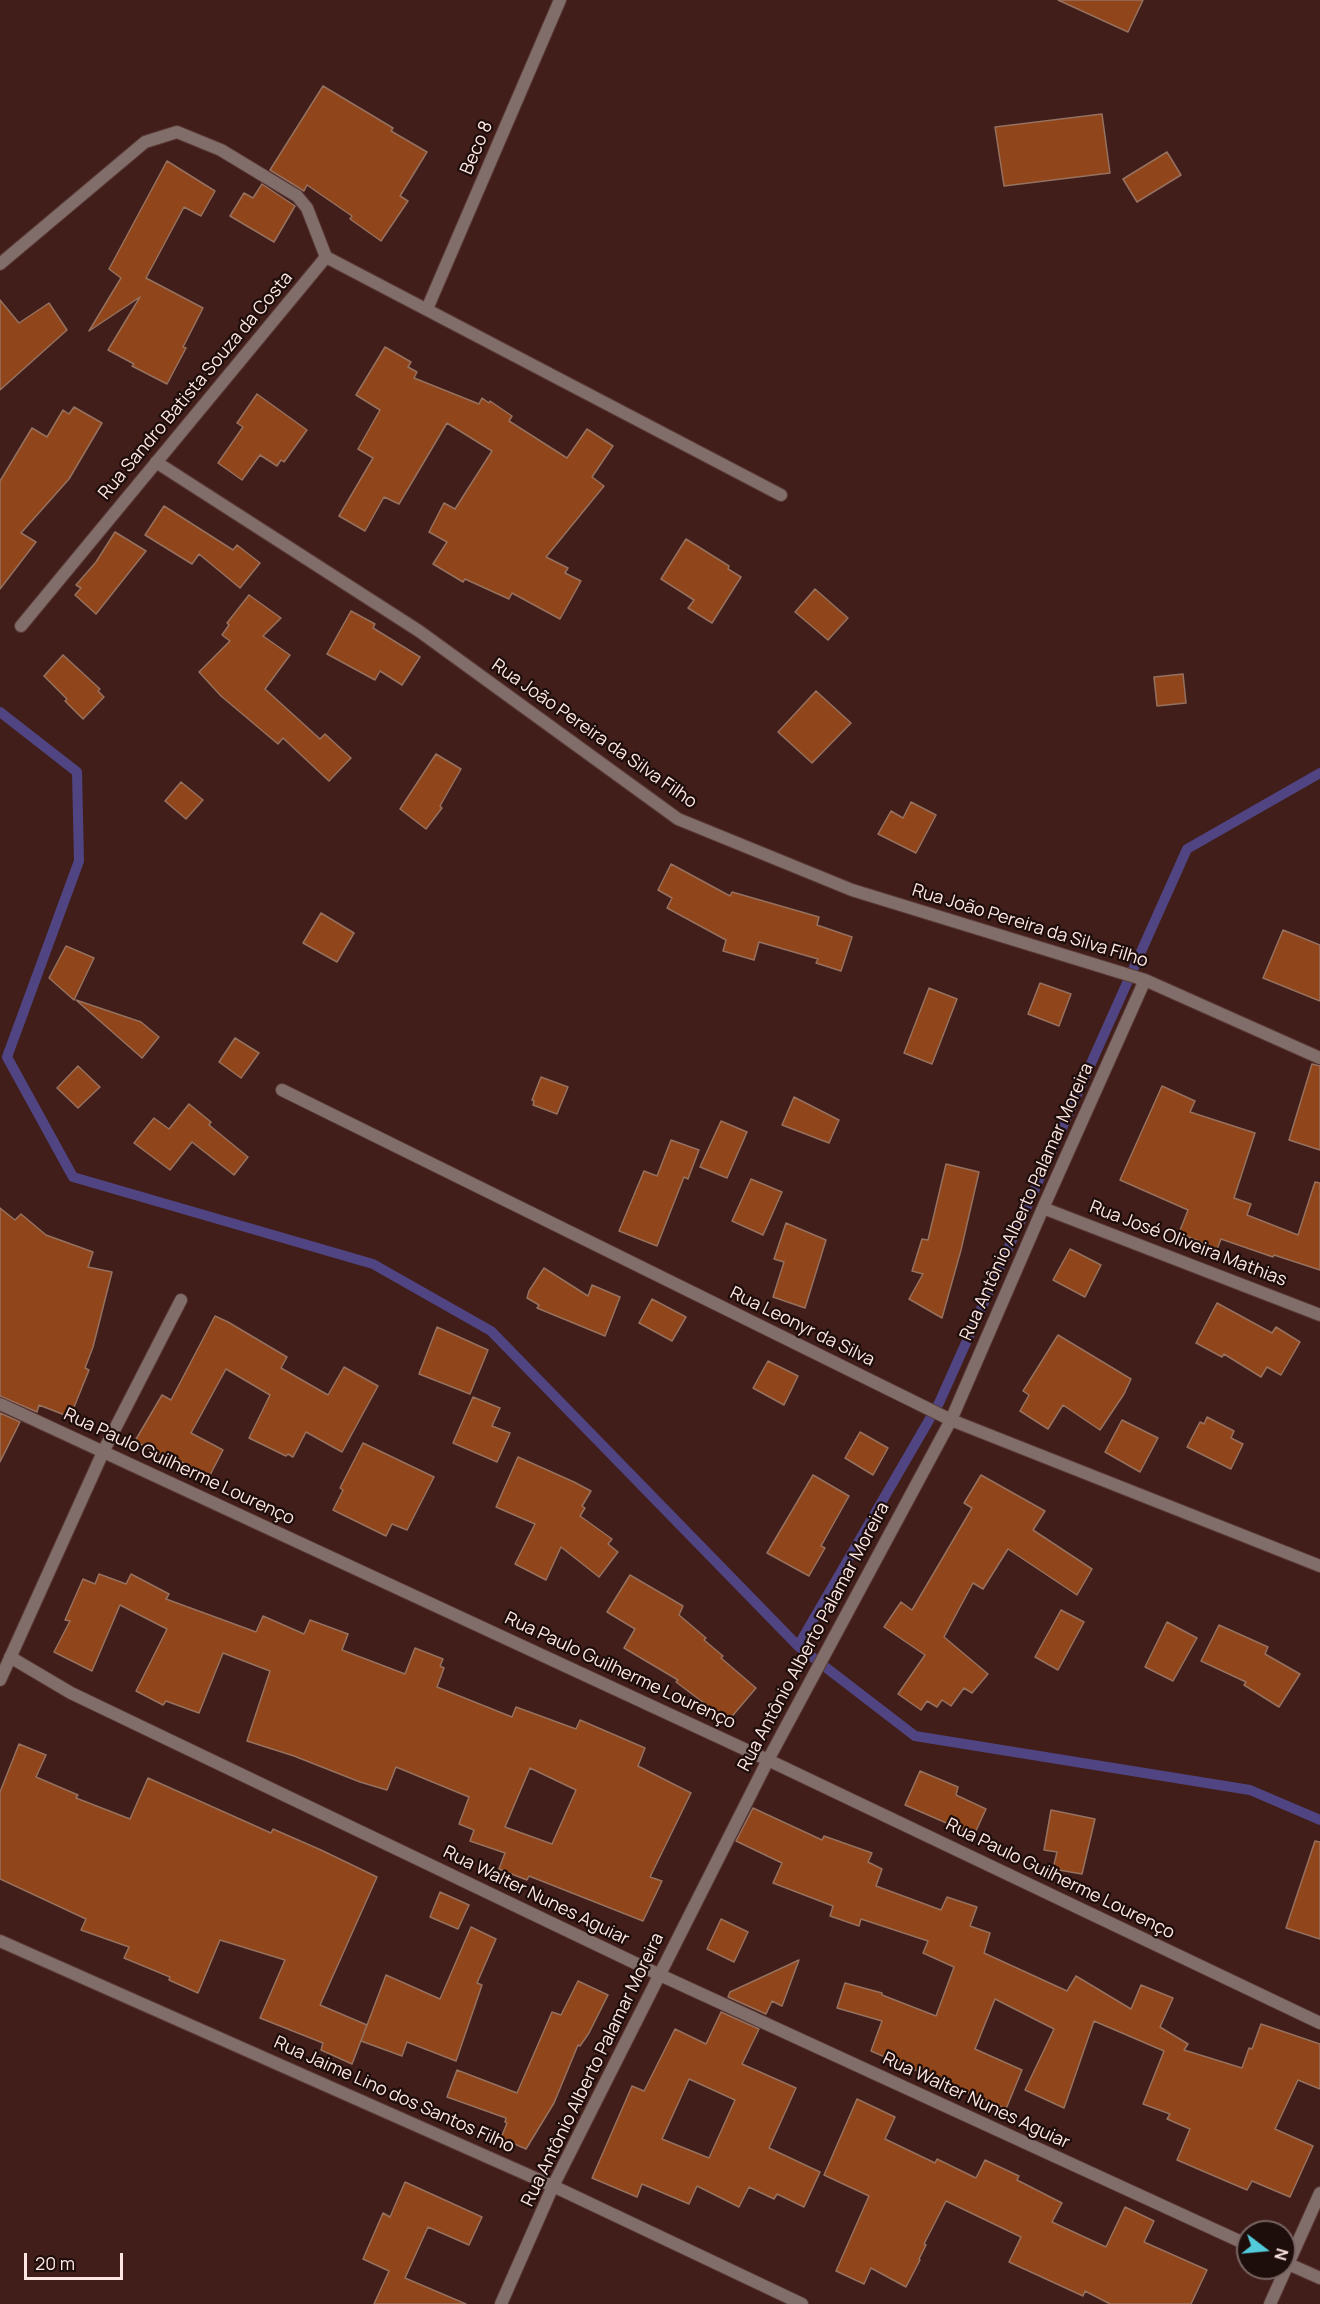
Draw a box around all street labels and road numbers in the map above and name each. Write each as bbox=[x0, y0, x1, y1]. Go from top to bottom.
street label: Beco 8 bbox=[456, 118, 498, 178]
street label: Rua Sandro Batista Souza da Costa bbox=[94, 268, 298, 504]
street label: Rua João Pereira da Silva Filho bbox=[487, 655, 701, 813]
street label: Rua João Pereira da Silva Filho bbox=[909, 880, 1151, 972]
street label: Rua Antônio Alberto Palamar Moreira bbox=[956, 1060, 1098, 1344]
street label: Rua José Oliveira Mathias bbox=[1086, 1196, 1290, 1292]
street label: Rua Leonyr da Silva bbox=[726, 1283, 878, 1371]
street label: Rua Paulo Guilherme Lourenço bbox=[60, 1404, 298, 1530]
street label: Rua Antônio Alberto Palamar Moreira bbox=[734, 1499, 894, 1775]
street label: Rua Paulo Guilherme Lourenço bbox=[501, 1608, 739, 1734]
street label: Rua Paulo Guilherme Lourenço bbox=[942, 1814, 1178, 1944]
street label: Rua Walter Nunes Aguiar bbox=[440, 1842, 632, 1950]
street label: Rua Antônio Alberto Palamar Moreira bbox=[517, 1930, 669, 2210]
street label: Rua Jaime Lino dos Santos Filho bbox=[270, 2032, 518, 2158]
street label: Rua Walter Nunes Aguiar bbox=[879, 2048, 1073, 2154]

